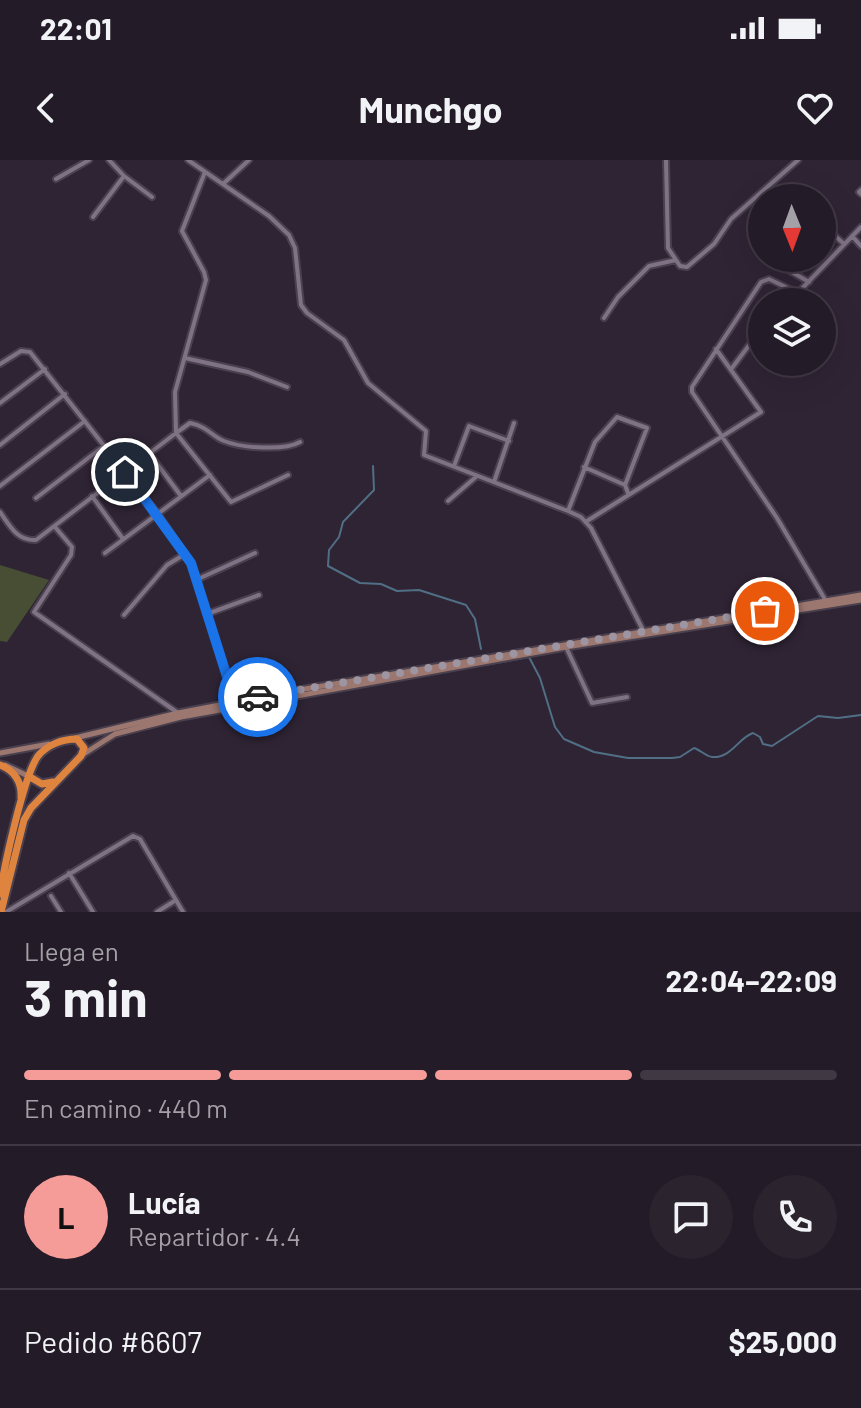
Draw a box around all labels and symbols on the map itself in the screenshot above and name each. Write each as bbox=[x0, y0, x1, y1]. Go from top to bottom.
north arrow bbox=[748, 184, 836, 272]
pin bbox=[91, 438, 159, 506]
pin bbox=[731, 577, 799, 645]
courier bbox=[218, 657, 298, 737]

